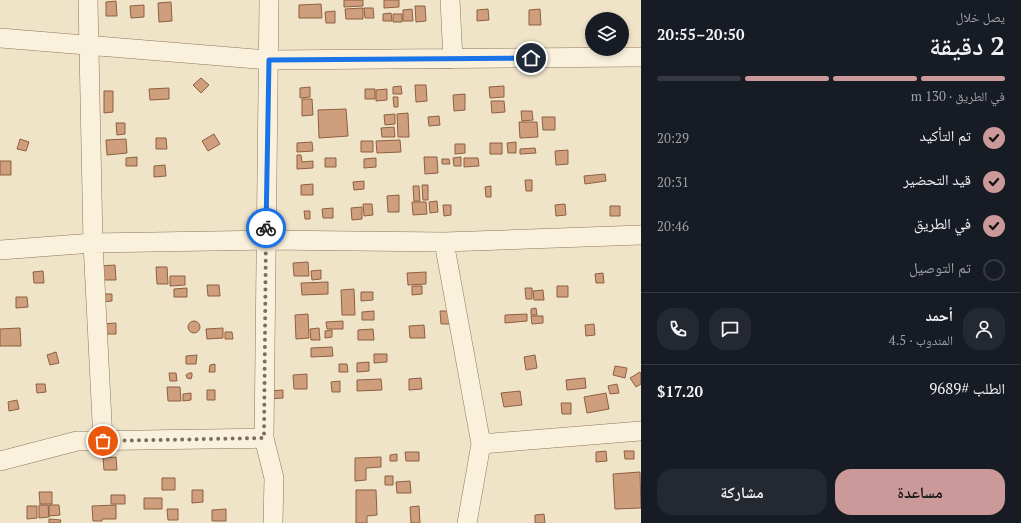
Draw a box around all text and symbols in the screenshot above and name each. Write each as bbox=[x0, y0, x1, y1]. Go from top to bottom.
text: يصل خلال bbox=[956, 8, 1005, 26]
map controls bbox=[585, 12, 629, 56]
button: layers bbox=[585, 12, 629, 56]
text: 20:50–20:55 bbox=[657, 24, 744, 44]
text: 2 دقيقة bbox=[929, 28, 1005, 62]
pin bbox=[514, 41, 548, 75]
icon: home bbox=[520, 47, 542, 69]
text: في الطريق · 130 m bbox=[911, 87, 1005, 105]
text: تم التأكيد bbox=[920, 125, 971, 145]
icon: check bbox=[983, 127, 1005, 149]
text: 20:29 bbox=[657, 129, 689, 147]
text: قيد التحضير bbox=[903, 169, 971, 189]
icon: check bbox=[983, 171, 1005, 193]
text: 20:31 bbox=[657, 173, 689, 191]
courier bbox=[246, 208, 286, 248]
text: في الطريق bbox=[914, 213, 971, 233]
icon: check bbox=[983, 215, 1005, 237]
icon: bike bbox=[255, 217, 277, 239]
text: 20:46 bbox=[657, 217, 689, 235]
text: تم التوصيل bbox=[909, 257, 971, 277]
text: أحمد bbox=[926, 305, 953, 325]
button: phone bbox=[657, 308, 699, 350]
button: chat bbox=[709, 308, 751, 350]
button: person bbox=[963, 308, 1005, 350]
text: المندوب · 4.5 bbox=[889, 331, 953, 349]
text: الطلب #9689 bbox=[929, 378, 1005, 398]
text: $17.20 bbox=[657, 381, 703, 401]
pin bbox=[86, 424, 120, 458]
icon: bag bbox=[92, 430, 114, 452]
button: مشاركة bbox=[657, 469, 827, 515]
button: مساعدة bbox=[835, 469, 1005, 515]

